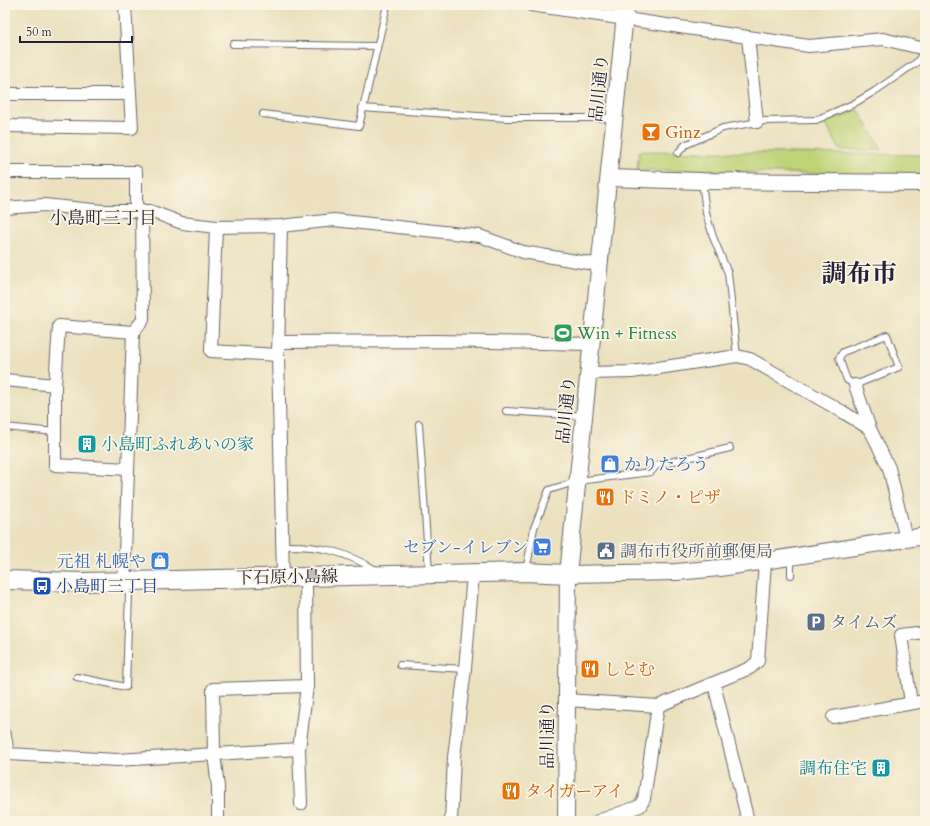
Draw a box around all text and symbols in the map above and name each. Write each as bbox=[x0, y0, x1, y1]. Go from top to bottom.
scale bar bbox=[20, 18, 132, 44]
text: 50 m bbox=[26, 24, 53, 40]
street label: 品川通り bbox=[584, 53, 614, 123]
bar icon: Ginz bbox=[640, 121, 662, 143]
place label: Ginz bbox=[665, 121, 701, 144]
district label: 小島町三丁目 bbox=[49, 206, 157, 231]
district label: 調布市 bbox=[821, 257, 897, 291]
sports icon: Win + Fitness bbox=[552, 322, 574, 344]
place label: Win + Fitness bbox=[576, 322, 677, 345]
street label: 品川通り bbox=[551, 375, 581, 445]
building icon: 小島町ふれあいの家 bbox=[76, 433, 98, 455]
place label: 小島町ふれあいの家 bbox=[101, 433, 254, 456]
shop icon: かりたろう bbox=[599, 453, 621, 475]
place label: かりたろう bbox=[624, 453, 709, 476]
restaurant icon: ドミノ・ピザ bbox=[594, 486, 616, 508]
place label: ドミノ・ピザ bbox=[619, 486, 721, 509]
place label: セブン-イレブン bbox=[403, 536, 528, 559]
supermarket icon: セブン-イレブン bbox=[531, 536, 553, 558]
public building icon: 調布市役所前郵便局 bbox=[595, 540, 617, 562]
place label: 調布市役所前郵便局 bbox=[620, 540, 773, 563]
place label: 元祖 札幌や bbox=[56, 550, 146, 573]
shop icon: 元祖 札幌や bbox=[149, 550, 171, 572]
street label: 下石原小島線 bbox=[236, 565, 338, 589]
bus stop icon: 小島町三丁目 bbox=[31, 575, 53, 597]
place label: 小島町三丁目 bbox=[56, 575, 158, 598]
parking icon: タイムズ bbox=[805, 611, 827, 633]
place label: タイムズ bbox=[830, 611, 898, 634]
restaurant icon: しとむ bbox=[579, 658, 601, 680]
place label: しとむ bbox=[604, 658, 655, 681]
street label: 品川通り bbox=[536, 701, 559, 769]
place label: 調布住宅 bbox=[799, 757, 867, 780]
building icon: 調布住宅 bbox=[870, 757, 892, 779]
restaurant icon: タイガーアイ bbox=[500, 780, 522, 802]
place label: タイガーアイ bbox=[525, 780, 624, 803]

